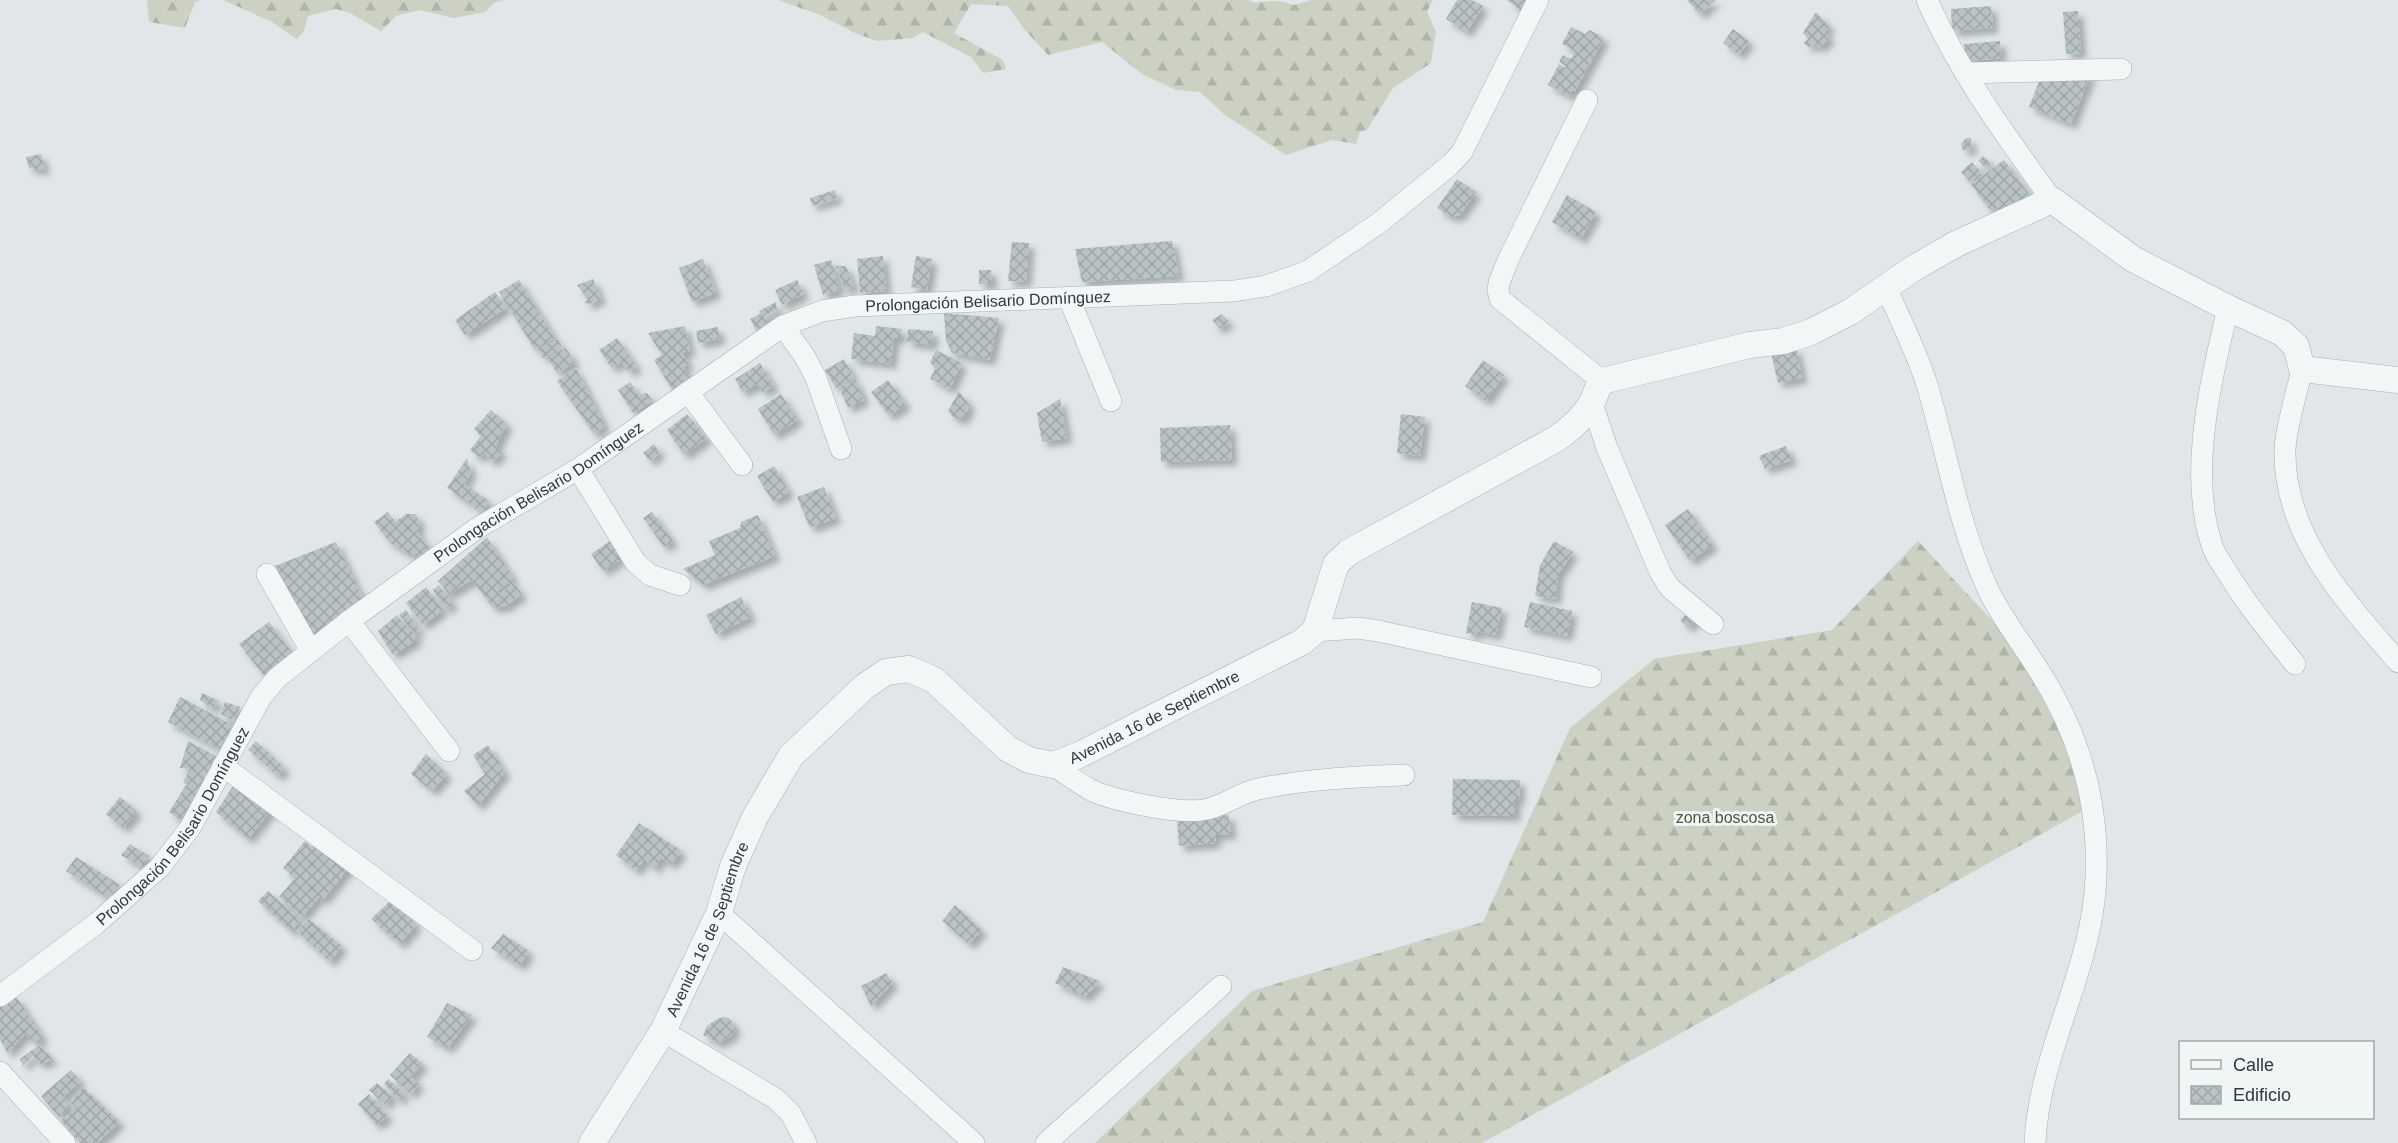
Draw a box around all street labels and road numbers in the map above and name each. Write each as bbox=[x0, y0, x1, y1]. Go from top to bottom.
street label: Prolongación Belisario Domínguez bbox=[865, 287, 1111, 314]
street label: Prolongación Belisario Domínguez bbox=[430, 418, 646, 565]
street label: Avenida 16 de Septiembre bbox=[1067, 667, 1242, 766]
street label: Prolongación Belisario Domínguez bbox=[93, 724, 252, 928]
street label: Avenida 16 de Septiembre bbox=[663, 839, 751, 1019]

